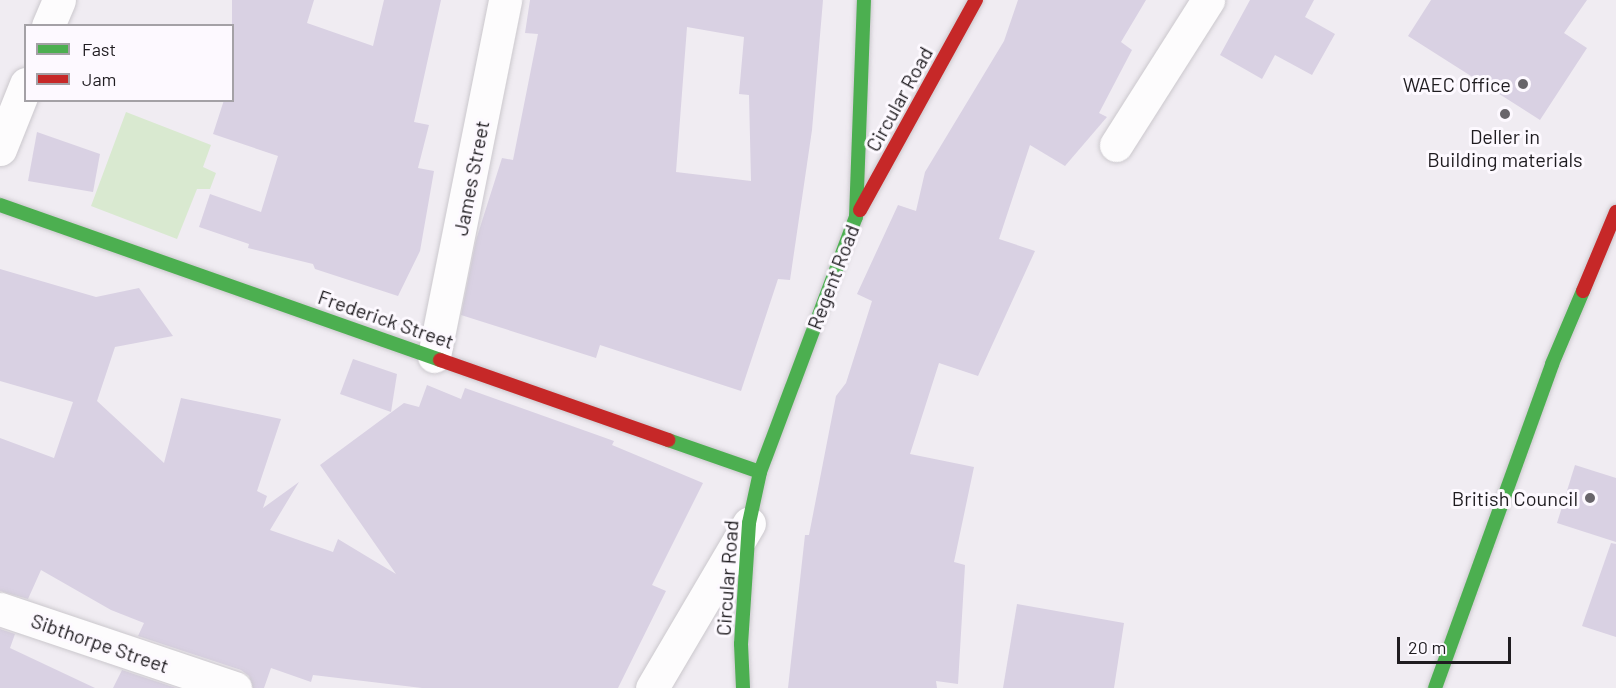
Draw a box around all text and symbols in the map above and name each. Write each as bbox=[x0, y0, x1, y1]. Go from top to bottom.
legend bbox=[24, 24, 234, 102]
text: Fast bbox=[82, 38, 116, 60]
street label: Circular Road bbox=[860, 43, 938, 155]
text: Jam bbox=[82, 68, 116, 90]
place label: WAEC Office bbox=[1403, 72, 1511, 96]
marker: WAEC Office bbox=[1516, 77, 1530, 91]
marker: Deller in Building materials bbox=[1498, 107, 1512, 121]
street label: James Street bbox=[448, 118, 494, 238]
place label: Deller in Building materials bbox=[1427, 124, 1583, 171]
street label: Regent Road bbox=[802, 221, 864, 333]
street label: Frederick Street bbox=[315, 285, 457, 353]
place label: British Council bbox=[1452, 486, 1578, 510]
marker: British Council bbox=[1583, 491, 1597, 505]
street label: Circular Road bbox=[711, 519, 743, 637]
street label: Sibthorpe Street bbox=[28, 608, 172, 678]
scale bar bbox=[1400, 625, 1514, 663]
text: 20 m bbox=[1408, 636, 1446, 658]

